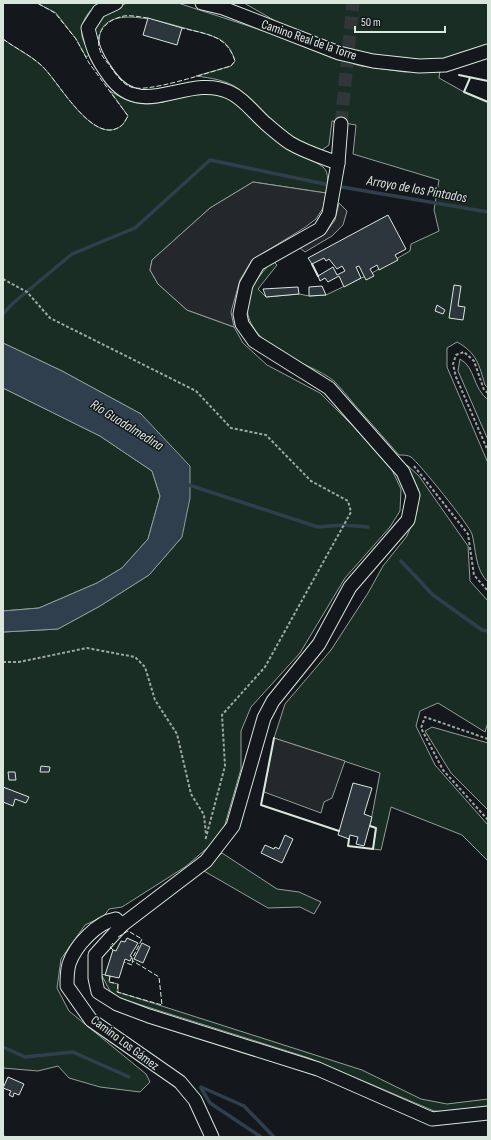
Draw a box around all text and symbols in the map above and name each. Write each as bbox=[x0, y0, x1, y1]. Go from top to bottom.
scale bar bbox=[355, 8, 445, 34]
text: 50 m bbox=[361, 15, 381, 30]
street label: Camino Real de la Torre bbox=[259, 16, 359, 64]
water label: Arroyo de los Pintados bbox=[365, 172, 469, 206]
water label: Río Guadalmedina bbox=[87, 396, 167, 454]
street label: Camino Los Gámez bbox=[88, 1012, 163, 1074]

